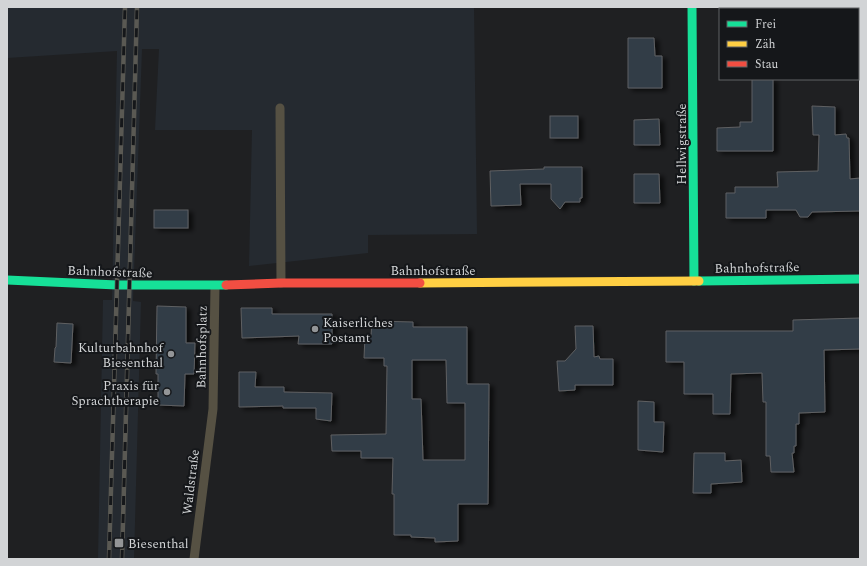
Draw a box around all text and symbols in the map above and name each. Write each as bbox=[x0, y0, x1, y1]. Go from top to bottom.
legend bbox=[719, 8, 859, 80]
text: Frei bbox=[755, 15, 777, 34]
text: Zäh bbox=[755, 35, 776, 54]
text: Stau bbox=[755, 55, 779, 74]
street label: Hellwigstraße bbox=[672, 103, 692, 185]
street label: Bahnhofstraße bbox=[714, 257, 800, 279]
street label: Bahnhofstraße bbox=[67, 261, 153, 283]
street label: Bahnhofstraße bbox=[390, 261, 476, 281]
street label: Bahnhofsplatz bbox=[191, 305, 213, 389]
place label: Kaiserliches Postamt bbox=[323, 313, 393, 348]
marker: Kaiserliches Postamt bbox=[310, 324, 320, 334]
place label: Kulturbahnhof Biesenthal bbox=[78, 338, 165, 373]
marker: Kulturbahnhof Biesenthal bbox=[166, 349, 176, 359]
place label: Praxis für Sprachtherapie bbox=[71, 376, 159, 411]
marker: Praxis für Sprachtherapie bbox=[162, 387, 172, 397]
street label: Waldstraße bbox=[177, 448, 205, 516]
place label: Biesenthal bbox=[128, 534, 189, 554]
marker: Biesenthal bbox=[113, 537, 125, 549]

